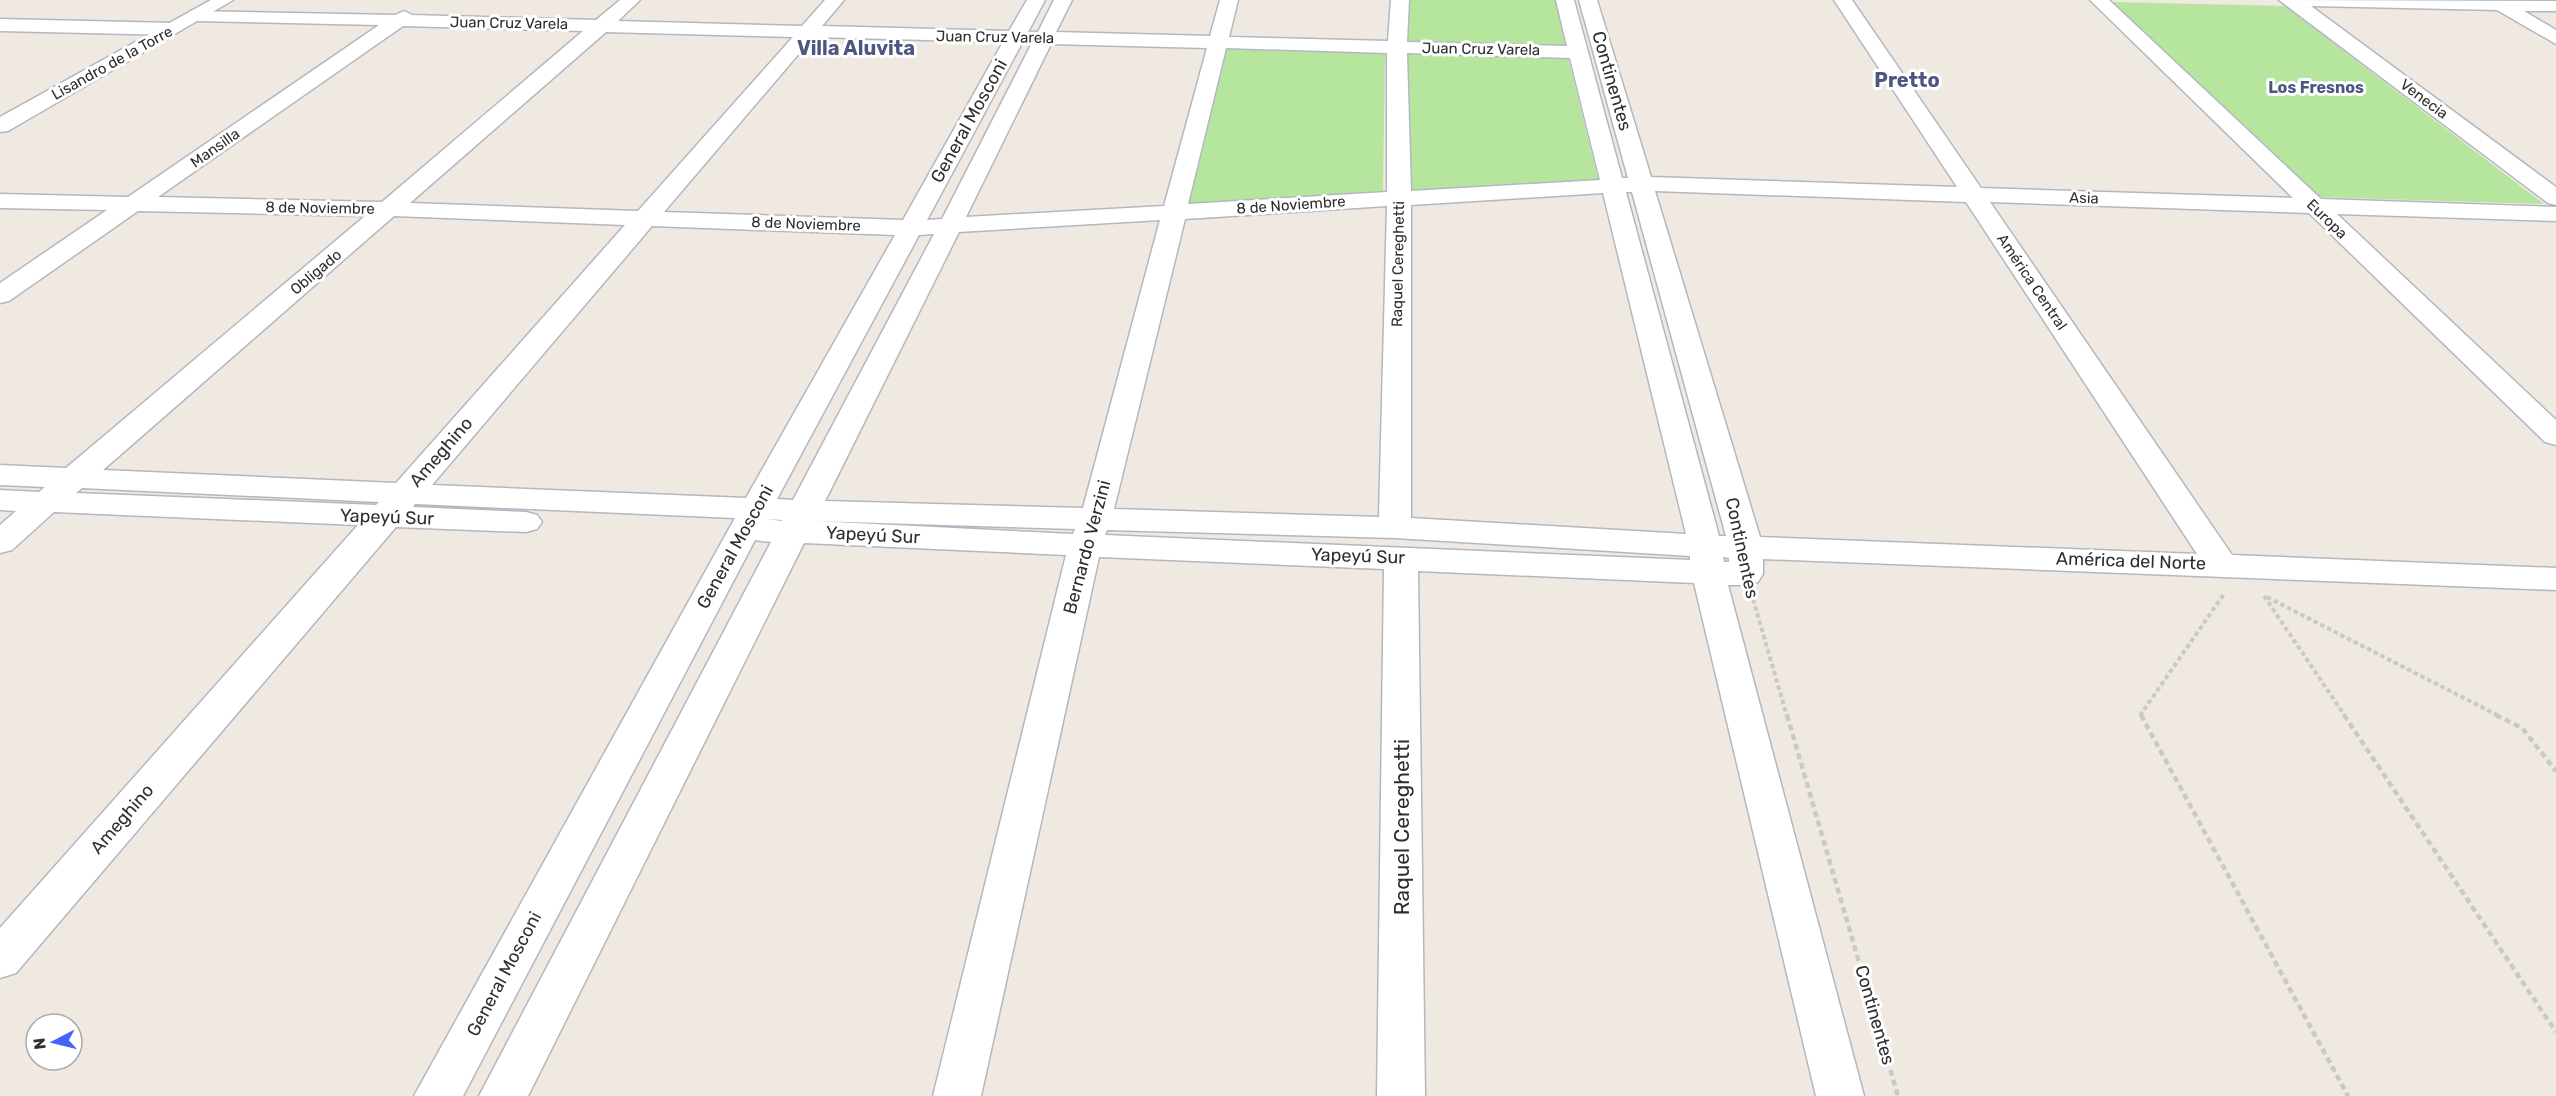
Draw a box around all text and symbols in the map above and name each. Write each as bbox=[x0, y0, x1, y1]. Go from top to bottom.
street label: Juan Cruz Varela bbox=[450, 13, 568, 33]
street label: Lisandro de la Torre bbox=[48, 22, 176, 104]
street label: Juan Cruz Varela bbox=[936, 27, 1054, 47]
street label: Continentes bbox=[1587, 29, 1637, 133]
district label: Villa Aluvita bbox=[797, 36, 915, 60]
street label: Juan Cruz Varela bbox=[1422, 39, 1540, 59]
street label: General Mosconi bbox=[926, 55, 1012, 187]
district label: Pretto bbox=[1874, 68, 1940, 92]
street label: Venecia bbox=[2397, 75, 2451, 123]
district label: Los Fresnos bbox=[2268, 78, 2364, 97]
street label: Mansilla bbox=[187, 125, 243, 171]
street label: Asia bbox=[2069, 188, 2099, 208]
street label: 8 de Noviembre bbox=[1236, 192, 1346, 218]
street label: Europa bbox=[2303, 195, 2351, 243]
street label: 8 de Noviembre bbox=[265, 198, 375, 218]
street label: Raquel Cereghetti bbox=[1388, 201, 1408, 327]
street label: 8 de Noviembre bbox=[751, 213, 861, 235]
street label: América Central bbox=[1993, 231, 2071, 333]
street label: Obligado bbox=[287, 245, 345, 299]
street label: Ameghino bbox=[405, 413, 477, 491]
street label: Bernardo Verzini bbox=[1059, 478, 1115, 616]
street label: General Mosconi bbox=[692, 481, 778, 613]
street label: Continentes bbox=[1721, 496, 1763, 600]
street label: Yapeyú Sur bbox=[339, 504, 435, 530]
street label: Yapeyú Sur bbox=[825, 522, 921, 548]
street label: Yapeyú Sur bbox=[1310, 543, 1406, 569]
street label: América del Norte bbox=[2056, 547, 2206, 575]
street label: Raquel Cereghetti bbox=[1389, 739, 1414, 915]
street label: Ameghino bbox=[86, 780, 158, 858]
street label: General Mosconi bbox=[462, 908, 546, 1040]
street label: Continentes bbox=[1850, 963, 1900, 1067]
north arrow bbox=[24, 1012, 84, 1072]
text: N bbox=[29, 1037, 50, 1051]

